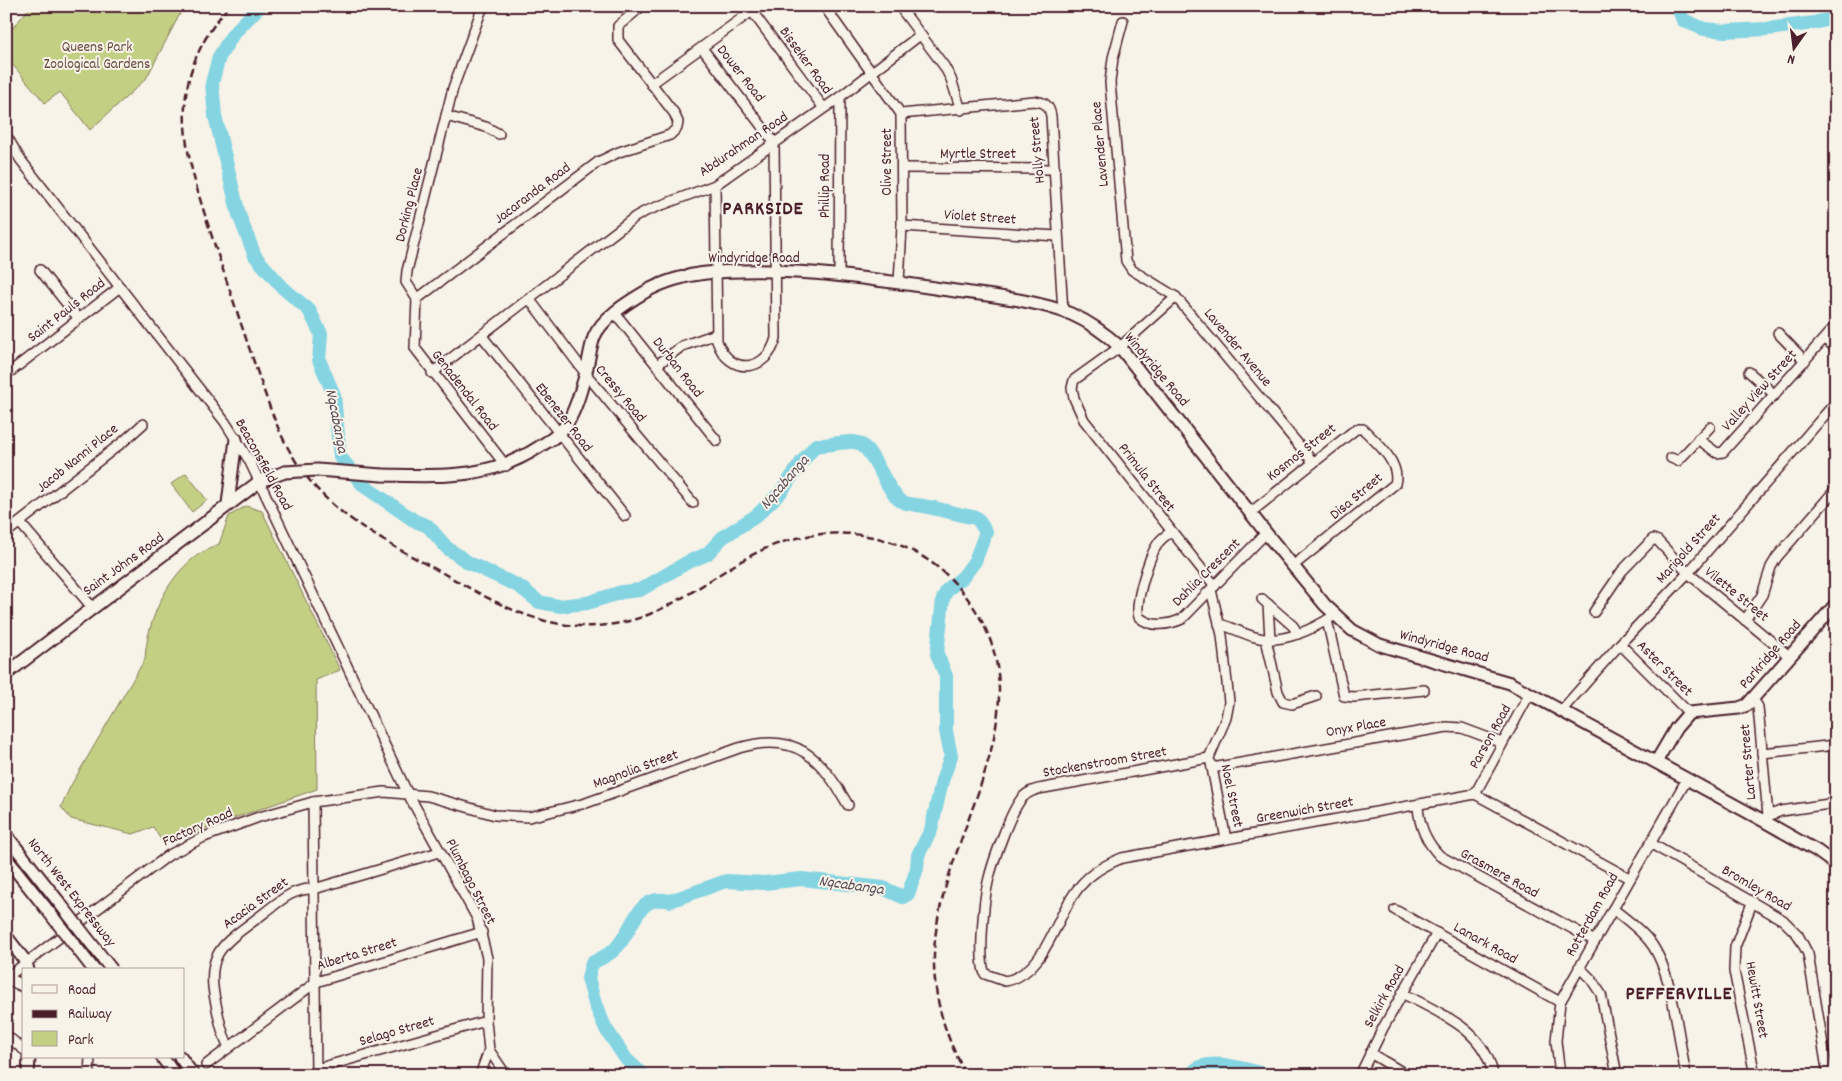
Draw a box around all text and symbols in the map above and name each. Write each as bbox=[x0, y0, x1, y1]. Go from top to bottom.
north arrow bbox=[1770, 22, 1820, 72]
street label: Bisseker Road bbox=[773, 23, 837, 99]
park label: Queens Park Zoological Gardens bbox=[44, 37, 150, 76]
street label: Dower Road bbox=[710, 41, 770, 107]
text: N bbox=[1785, 48, 1797, 69]
street label: Lavender Place bbox=[1086, 100, 1116, 188]
street label: Abdurahman Road bbox=[695, 107, 793, 183]
street label: Holly Street bbox=[1024, 115, 1052, 185]
street label: Olive Street bbox=[877, 128, 899, 196]
street label: Myrtle Street bbox=[940, 144, 1016, 166]
street label: Phillip Road bbox=[815, 154, 837, 218]
street label: Jacaranda Road bbox=[490, 158, 576, 230]
street label: Dorking Place bbox=[390, 165, 430, 244]
district label: PARKSIDE bbox=[722, 196, 804, 224]
street label: Violet Street bbox=[943, 205, 1017, 232]
street label: Windyridge Road bbox=[708, 248, 800, 270]
street label: Saint Pauls Road bbox=[23, 273, 111, 349]
street label: Lavender Avenue bbox=[1198, 304, 1277, 392]
street label: Windyridge Road bbox=[1118, 328, 1194, 412]
street label: Durban Road bbox=[646, 333, 708, 403]
street label: Valley View Street bbox=[1717, 345, 1803, 437]
street label: Genadendal Road bbox=[425, 346, 503, 436]
street label: Cressy Road bbox=[589, 360, 651, 428]
street label: Ebenezer Road bbox=[529, 379, 597, 457]
water label: Nqcabanga bbox=[318, 387, 354, 457]
street label: Beaconsfield Road bbox=[229, 415, 297, 515]
street label: Kosmos Street bbox=[1262, 418, 1342, 487]
street label: Jacob Nanni Place bbox=[32, 419, 124, 499]
street label: Primula Street bbox=[1112, 439, 1180, 518]
water label: Nqcabanga bbox=[755, 450, 816, 515]
street label: Disa Street bbox=[1326, 468, 1389, 526]
street label: Marigold Street bbox=[1651, 509, 1727, 589]
street label: Saint Johns Road bbox=[79, 528, 169, 602]
street label: Dahlia Crescent bbox=[1168, 533, 1247, 612]
street label: Vilette Street bbox=[1699, 562, 1773, 628]
street label: Parkridge Road bbox=[1735, 615, 1807, 695]
street label: Windyridge Road bbox=[1397, 625, 1491, 669]
street label: Aster Street bbox=[1631, 636, 1698, 703]
street label: Parson Road bbox=[1464, 701, 1518, 773]
street label: Onyx Place bbox=[1324, 712, 1388, 744]
street label: Larter Street bbox=[1735, 723, 1763, 801]
street label: Stockenstroom Street bbox=[1041, 741, 1169, 785]
street label: Magnolia Street bbox=[590, 744, 682, 796]
street label: Noel Street bbox=[1214, 762, 1249, 830]
street label: Greenwich Street bbox=[1255, 792, 1356, 830]
street label: Factory Road bbox=[159, 803, 237, 853]
street label: North West Expressway bbox=[21, 834, 121, 953]
street label: Plumbago Street bbox=[439, 835, 501, 929]
street label: Grasmere Road bbox=[1456, 843, 1542, 905]
street label: Bromley Road bbox=[1717, 860, 1795, 918]
street label: Rotterdam Road bbox=[1561, 869, 1625, 961]
water label: Nqcabanga bbox=[817, 870, 886, 902]
street label: Acacia Street bbox=[218, 872, 294, 936]
street label: Lanark Road bbox=[1449, 917, 1521, 971]
street label: Alberta Street bbox=[314, 932, 400, 978]
street label: Hewitt Street bbox=[1738, 960, 1774, 1041]
street label: Selkirk Road bbox=[1359, 962, 1411, 1032]
legend bbox=[22, 968, 185, 1058]
text: Road bbox=[68, 980, 96, 1002]
district label: PEFFERVILLE bbox=[1625, 981, 1733, 1009]
text: Railway bbox=[68, 1004, 112, 1026]
street label: Selago Street bbox=[357, 1011, 437, 1053]
text: Park bbox=[68, 1030, 94, 1052]

